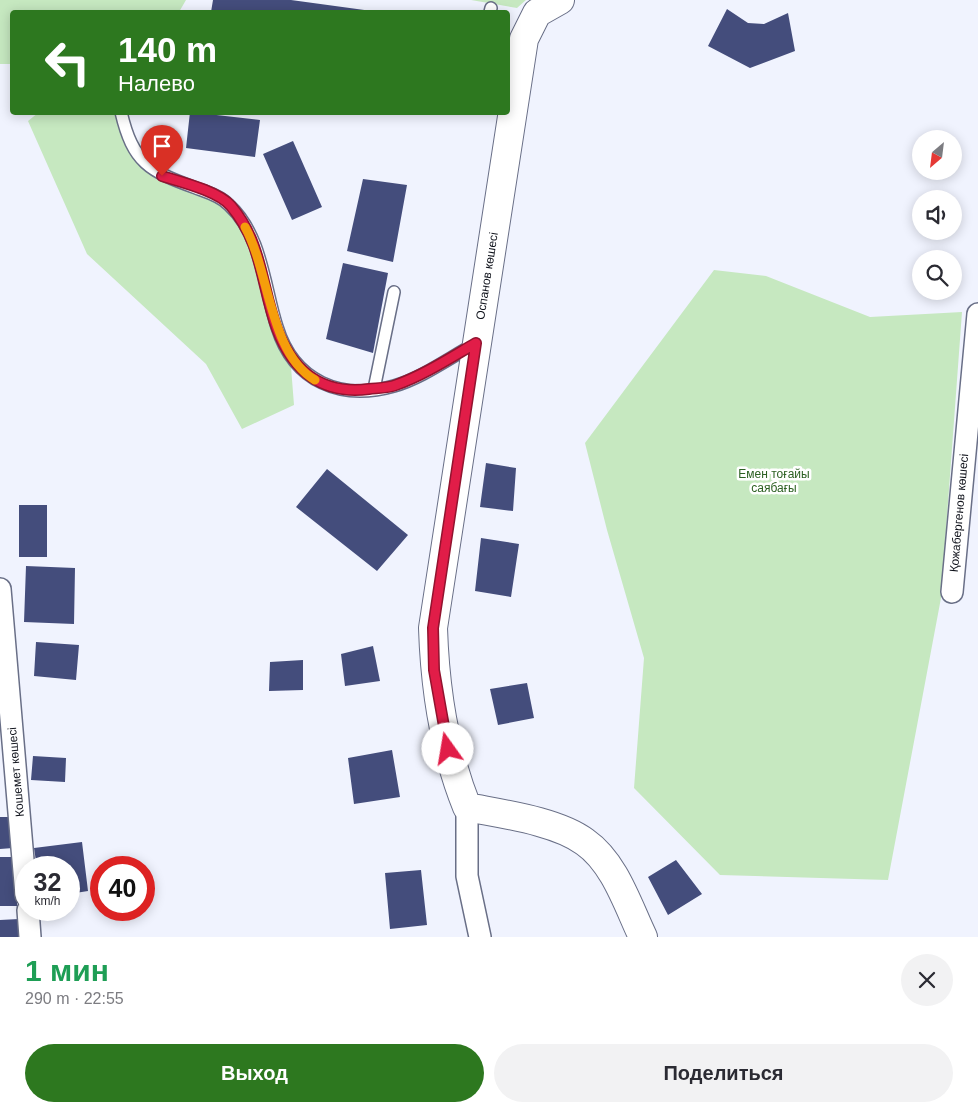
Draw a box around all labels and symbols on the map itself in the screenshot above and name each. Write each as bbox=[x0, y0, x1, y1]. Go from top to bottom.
pin bbox=[141, 125, 183, 176]
north arrow bbox=[912, 130, 962, 180]
street label: Оспанов көшесі bbox=[473, 231, 501, 321]
street label: Қожабергенов көшесі bbox=[947, 453, 971, 573]
park label: Емен тоғайы саябағы bbox=[738, 467, 810, 495]
position arrow bbox=[421, 722, 473, 774]
street label: Кошемет көшесі bbox=[5, 726, 27, 818]
speed limit sign: 40 bbox=[90, 856, 155, 921]

